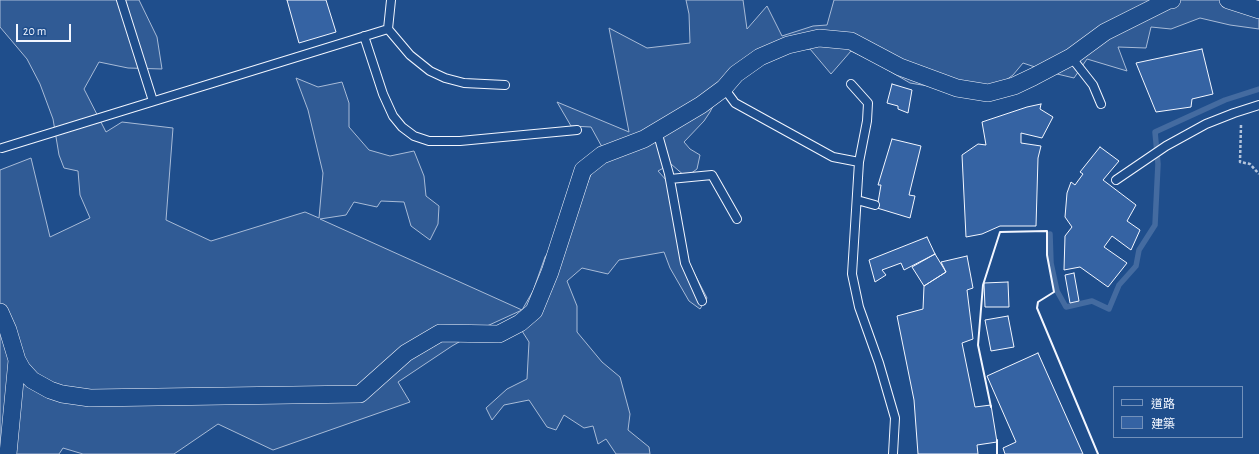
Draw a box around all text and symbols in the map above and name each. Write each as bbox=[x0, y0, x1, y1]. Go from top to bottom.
scale bar bbox=[18, 16, 73, 42]
text: 20 m bbox=[23, 25, 46, 37]
legend bbox=[1113, 386, 1243, 438]
text: 道路 bbox=[1151, 398, 1175, 410]
text: 建築 bbox=[1151, 418, 1175, 430]

